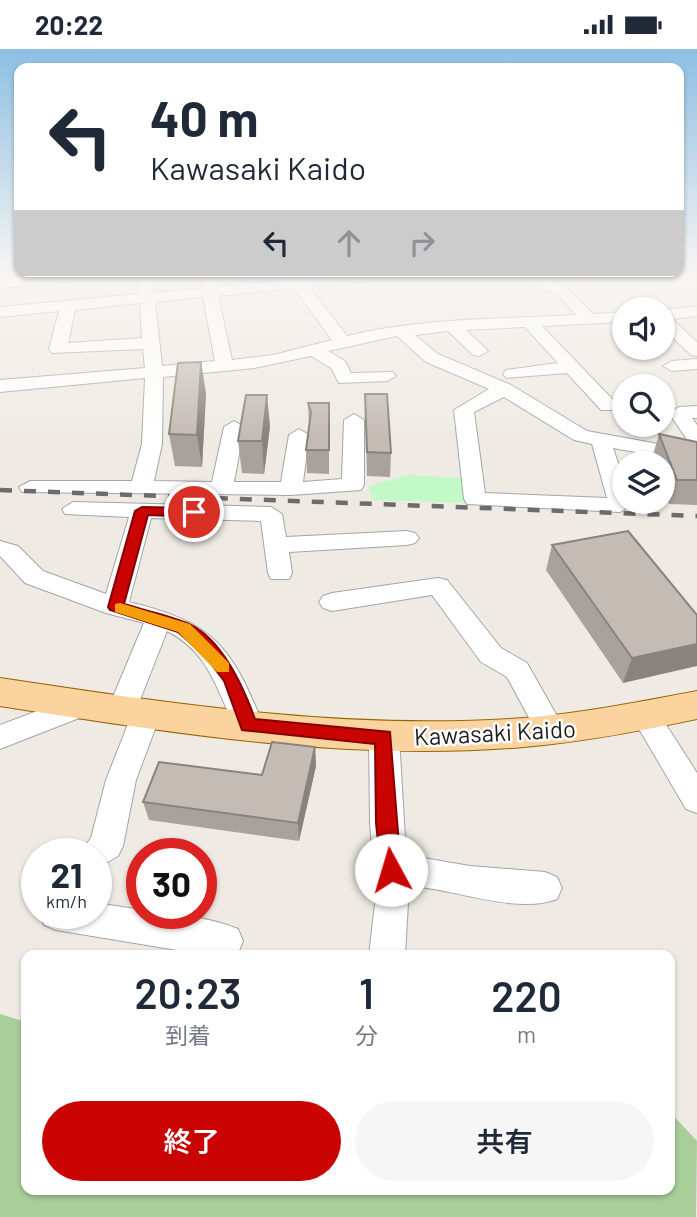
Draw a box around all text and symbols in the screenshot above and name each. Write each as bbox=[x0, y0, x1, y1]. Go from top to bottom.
text: 20:22 bbox=[35, 9, 103, 40]
text: 40 m bbox=[150, 88, 258, 147]
icon: left bbox=[35, 91, 126, 182]
text: Kawasaki Kaido bbox=[150, 148, 366, 186]
icon: left bbox=[257, 224, 295, 262]
icon: ahead bbox=[330, 224, 368, 262]
icon: right bbox=[403, 224, 441, 262]
map controls bbox=[612, 297, 675, 514]
button: sound bbox=[612, 297, 675, 360]
button: search bbox=[612, 374, 675, 437]
button: layers bbox=[612, 451, 675, 514]
pin bbox=[164, 482, 224, 542]
icon: arrive bbox=[175, 493, 213, 531]
street label: Kawasaki Kaido bbox=[413, 713, 577, 751]
position arrow bbox=[354, 833, 428, 907]
speed limit sign: 30 bbox=[126, 838, 217, 929]
text: 21 bbox=[51, 853, 82, 895]
text: km/h bbox=[46, 890, 87, 912]
text: 20:23 bbox=[134, 967, 241, 1017]
text: 1 bbox=[359, 967, 374, 1017]
text: 220 bbox=[491, 970, 561, 1020]
text: m bbox=[517, 1020, 536, 1048]
text: 到着 bbox=[165, 1021, 211, 1049]
text: 分 bbox=[355, 1021, 378, 1049]
button: 終了 bbox=[42, 1101, 341, 1181]
button: 共有 bbox=[355, 1101, 654, 1181]

